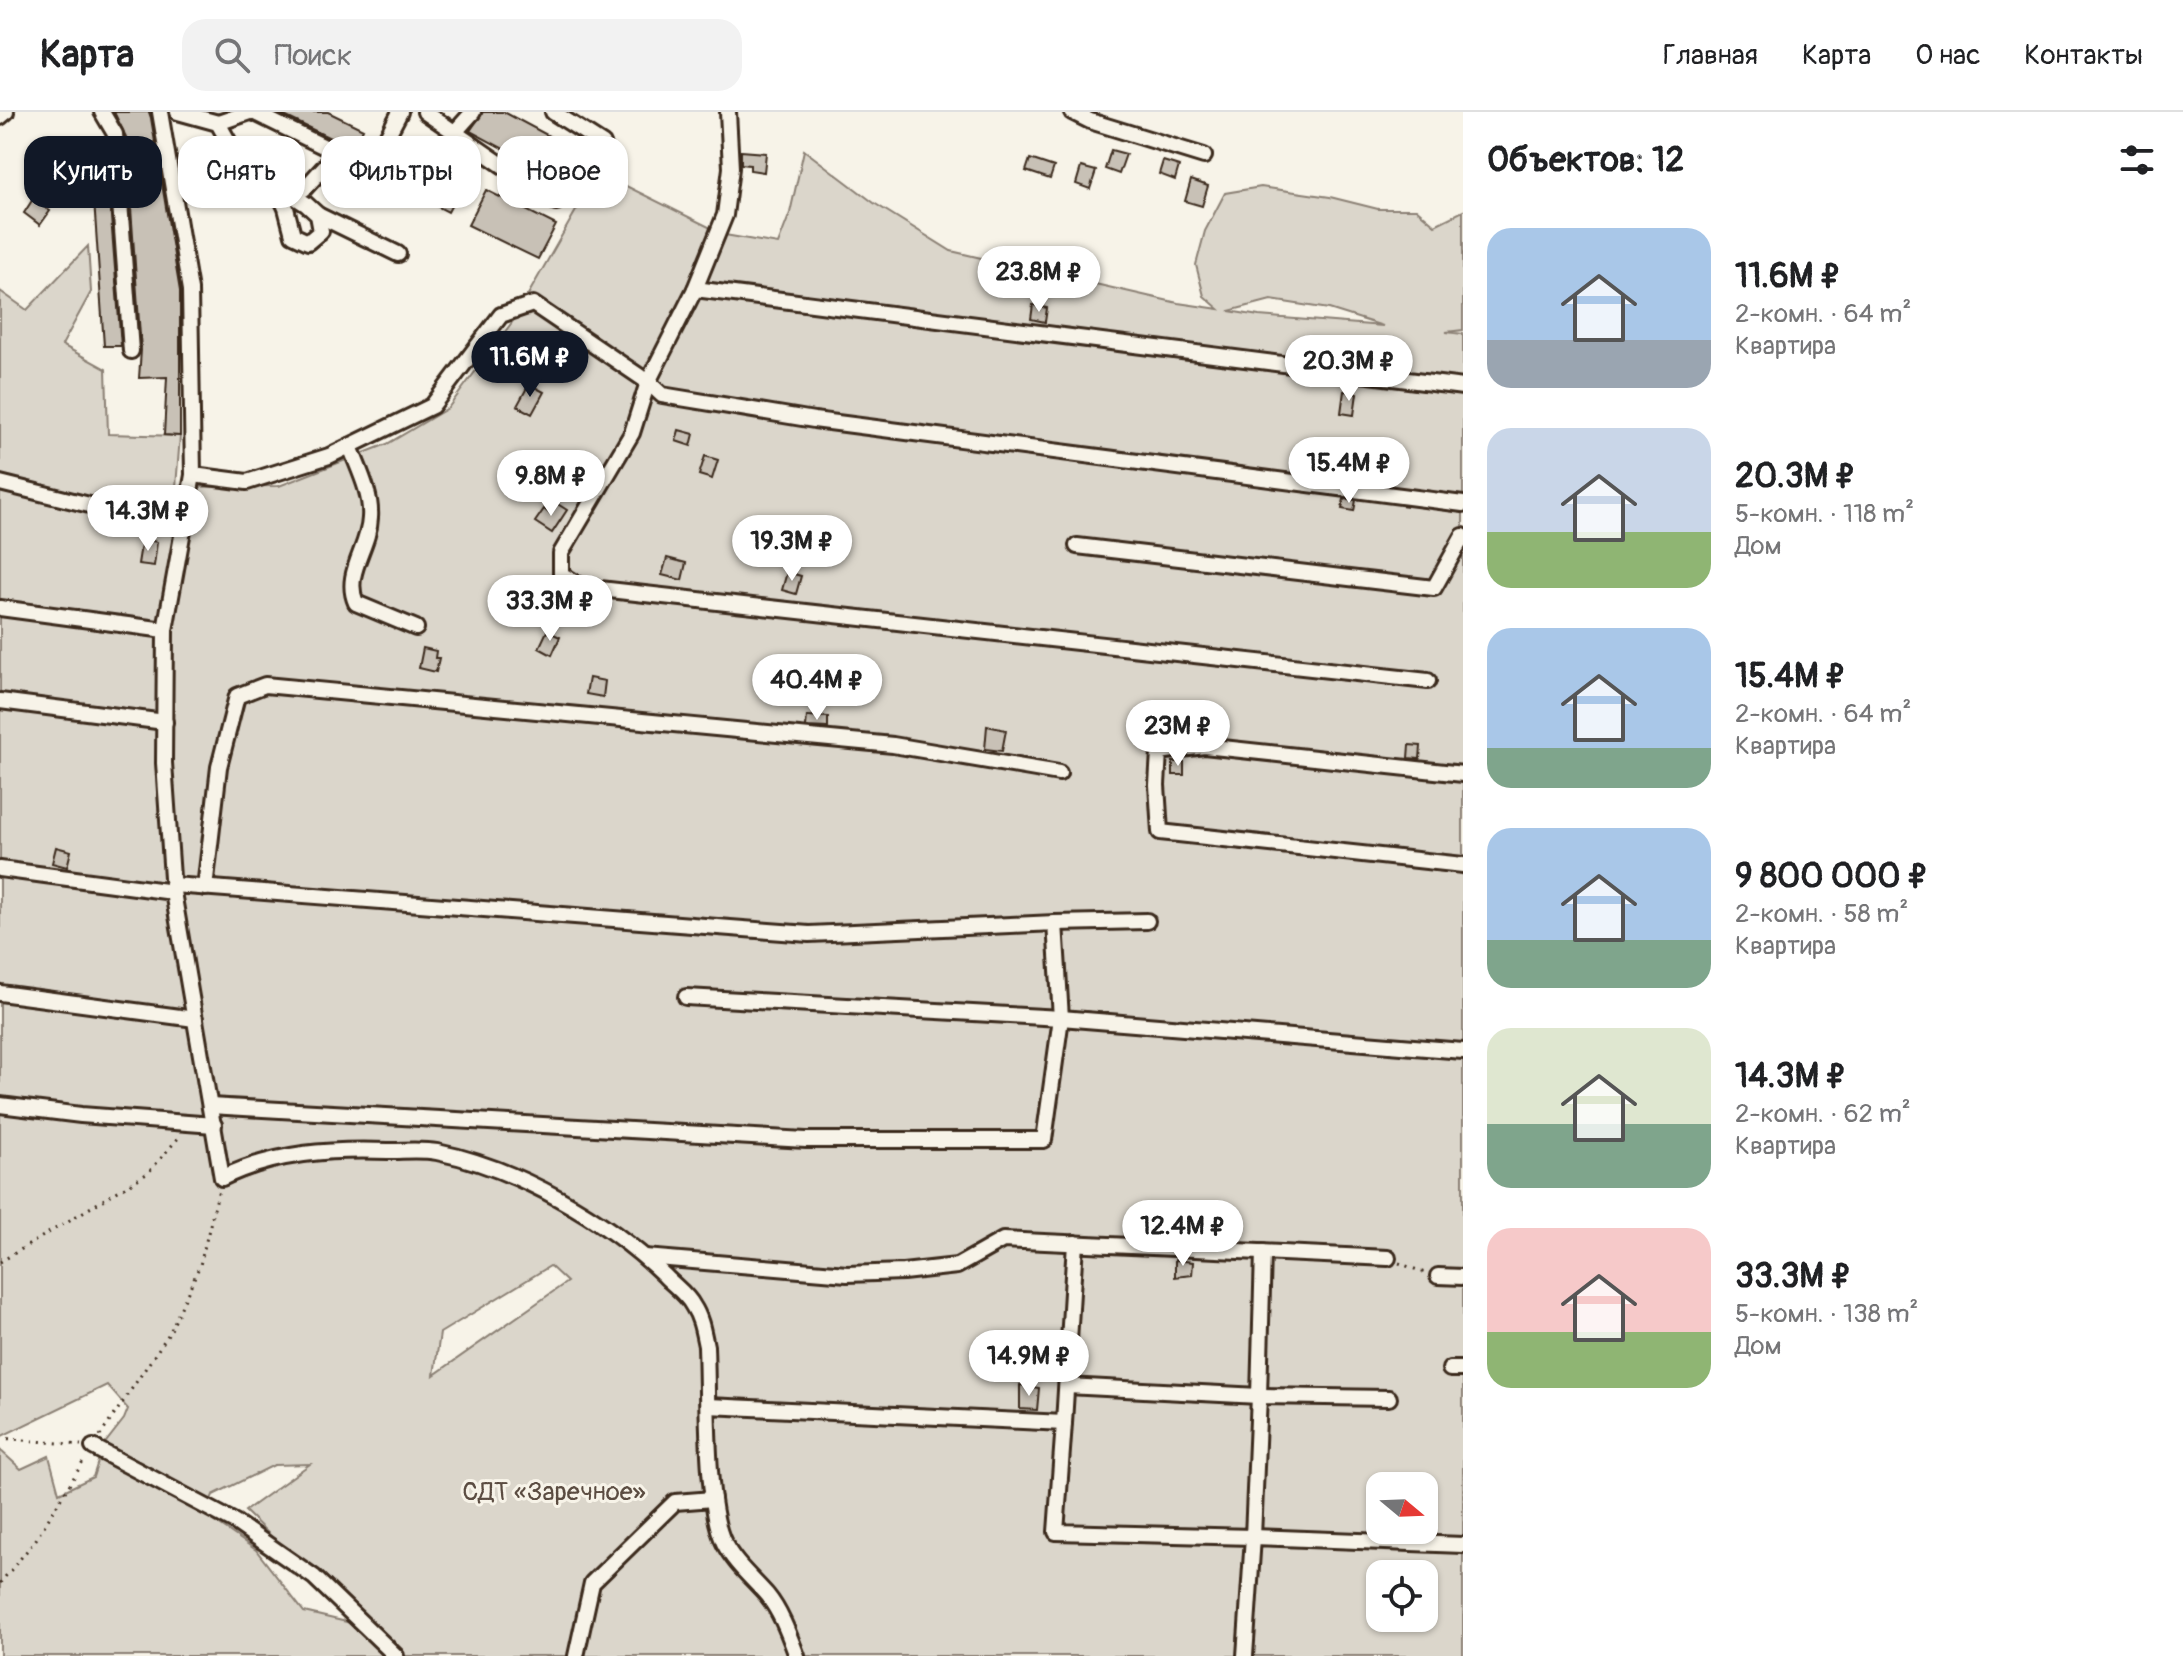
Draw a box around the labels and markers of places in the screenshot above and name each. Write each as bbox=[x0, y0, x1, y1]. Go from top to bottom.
pin: 23.8M ₽ bbox=[965, 246, 1113, 314]
pin: 11.6M ₽ bbox=[456, 331, 604, 399]
pin: 20.3M ₽ bbox=[1275, 335, 1423, 403]
pin: 15.4M ₽ bbox=[1275, 437, 1423, 505]
pin: 9.8M ₽ bbox=[486, 450, 616, 518]
pin: 14.3M ₽ bbox=[74, 485, 222, 553]
pin: 19.3M ₽ bbox=[718, 515, 866, 583]
pin: 33.3M ₽ bbox=[476, 575, 624, 643]
pin: 40.4M ₽ bbox=[743, 654, 891, 722]
pin: 23M ₽ bbox=[1122, 700, 1234, 768]
pin: 12.4M ₽ bbox=[1109, 1200, 1257, 1268]
pin: 14.9M ₽ bbox=[955, 1330, 1103, 1398]

